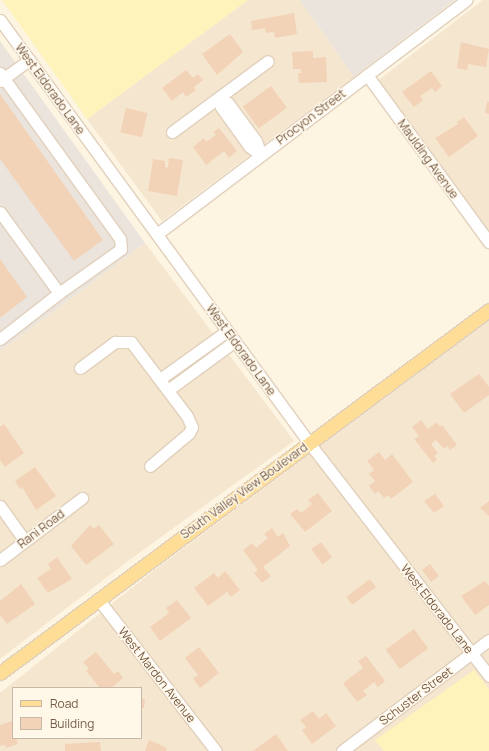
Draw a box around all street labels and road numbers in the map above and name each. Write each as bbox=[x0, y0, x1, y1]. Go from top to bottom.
street label: West Eldorado Lane bbox=[12, 41, 88, 137]
street label: Procyon Street bbox=[274, 86, 348, 148]
street label: Maulding Avenue bbox=[394, 117, 462, 201]
street label: West Eldorado Lane bbox=[203, 302, 279, 398]
street label: South Valley View Boulevard bbox=[178, 440, 310, 542]
street label: Rani Road bbox=[15, 507, 67, 551]
street label: West Eldorado Lane bbox=[398, 562, 476, 656]
street label: West Mardon Avenue bbox=[115, 625, 199, 725]
street label: Schuster Street bbox=[376, 664, 456, 728]

